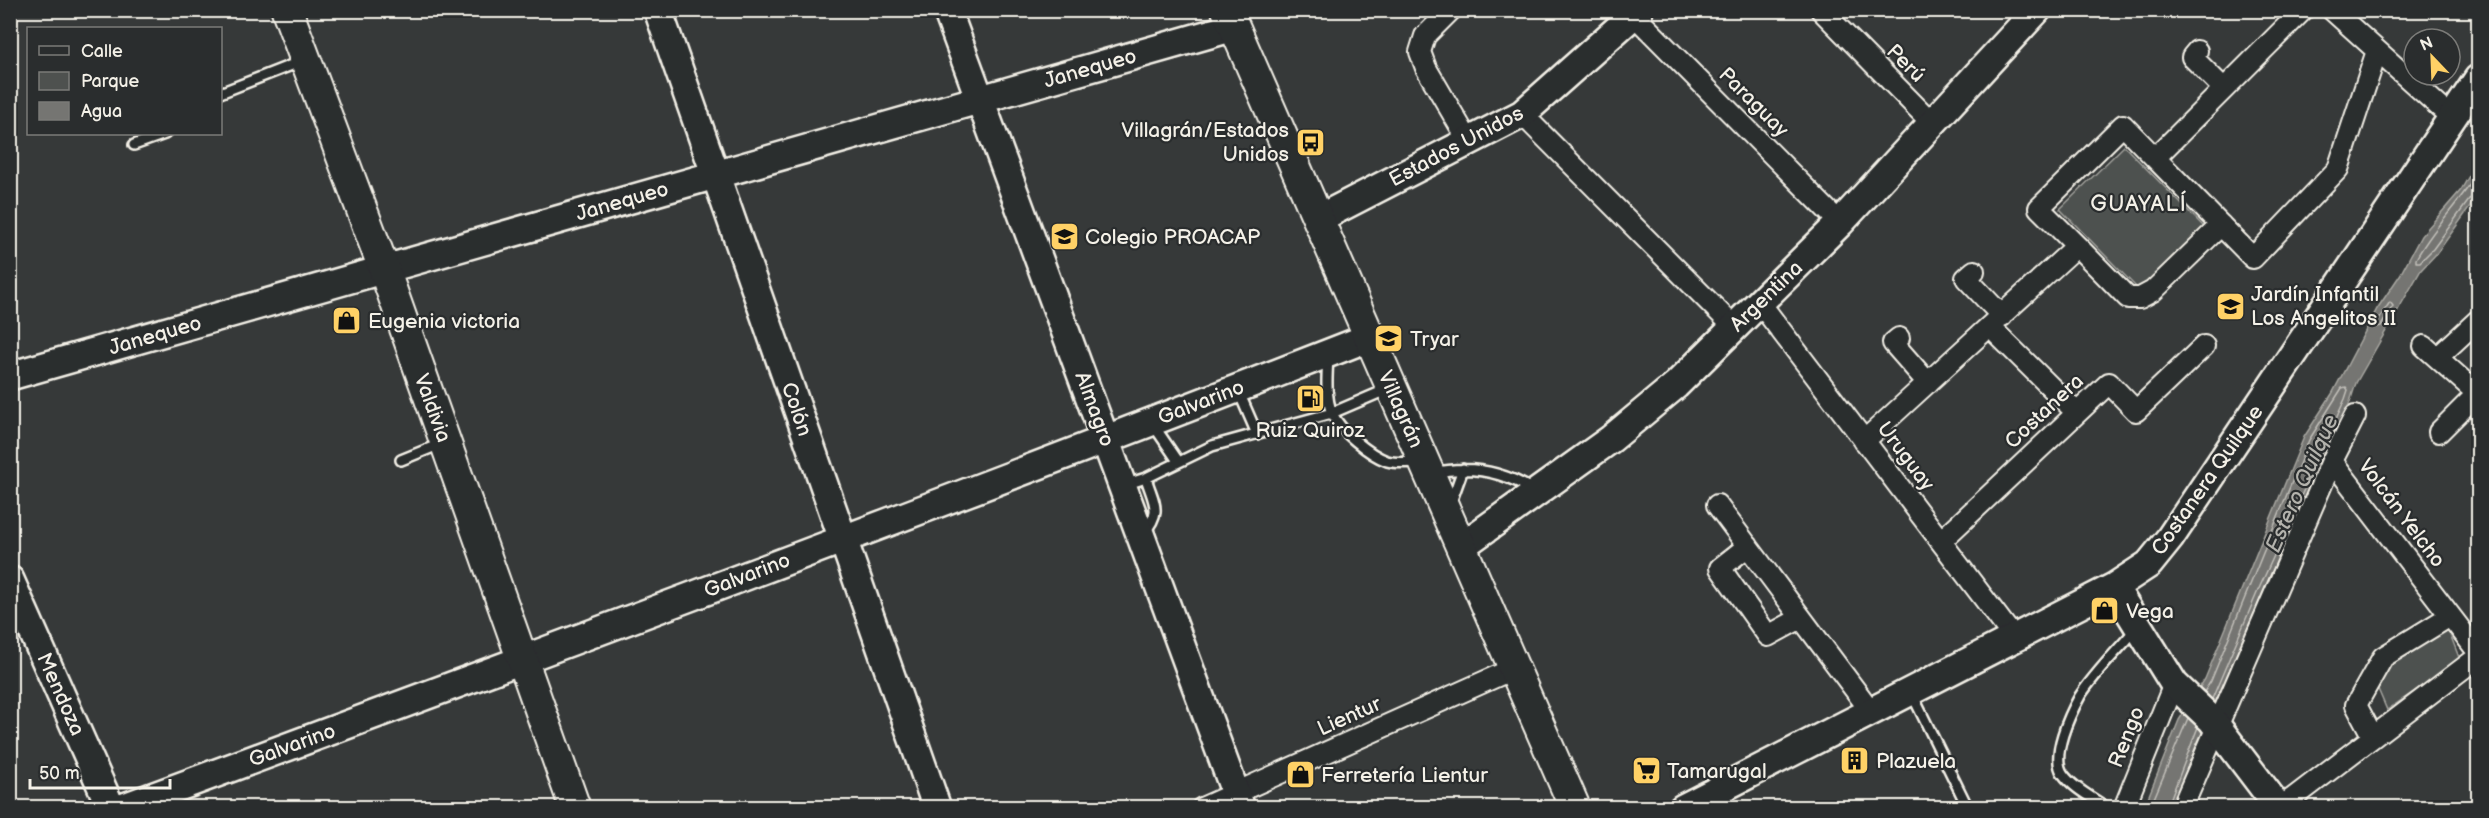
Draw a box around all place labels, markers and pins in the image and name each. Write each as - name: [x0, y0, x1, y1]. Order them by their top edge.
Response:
- place label: Villagrán/Estados Unidos: [1121, 118, 1289, 167]
- bus stop icon: Villagrán/Estados Unidos: [1294, 126, 1326, 158]
- school or university icon: Colegio PROACAP: [1048, 221, 1080, 253]
- place label: Colegio PROACAP: [1085, 225, 1260, 250]
- place label: Jardín Infantil Los Angelitos II: [2251, 282, 2396, 331]
- school or university icon: Jardín Infantil Los Angelitos II: [2214, 290, 2246, 322]
- shop icon: Eugenia victoria: [331, 305, 363, 337]
- place label: Eugenia victoria: [368, 309, 520, 334]
- school or university icon: Tryar: [1373, 323, 1405, 355]
- place label: Tryar: [1410, 327, 1459, 352]
- fuel station icon: Ruiz Quiroz: [1294, 383, 1326, 415]
- place label: Ruiz Quiroz: [1255, 418, 1366, 443]
- shop icon: Vega: [2089, 595, 2121, 627]
- place label: Vega: [2126, 599, 2174, 624]
- building icon: Plazuela: [1839, 745, 1871, 777]
- place label: Plazuela: [1876, 749, 1956, 774]
- supermarket icon: Tamarugal: [1630, 755, 1662, 787]
- shop icon: Ferretería Lientur: [1284, 759, 1316, 791]
- place label: Tamarugal: [1667, 759, 1767, 784]
- place label: Ferretería Lientur: [1321, 763, 1488, 788]

